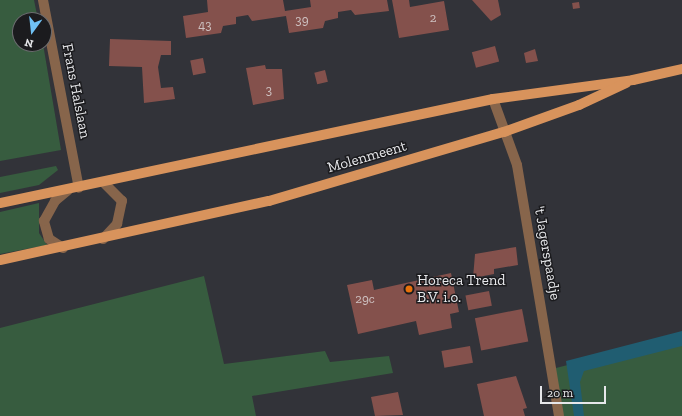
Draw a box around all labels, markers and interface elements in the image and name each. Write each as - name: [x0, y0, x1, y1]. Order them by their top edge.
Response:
- house number: 2: [430, 10, 436, 26]
- north arrow: [12, 12, 52, 52]
- house number: 39: [295, 12, 309, 28]
- house number: 43: [198, 17, 212, 33]
- text: N: [23, 36, 35, 50]
- street label: Frans Halslaan: [58, 42, 94, 140]
- house number: 3: [266, 82, 272, 98]
- street label: Molenmeent: [325, 137, 409, 177]
- street label: 't Jagerspaadje: [530, 204, 564, 302]
- place label: Horeca Trend B.V. i.o.: [417, 271, 506, 306]
- marker: Horeca Trend B.V. i.o.: [404, 284, 414, 294]
- house number: 29c: [355, 291, 375, 307]
- scale bar: [542, 378, 608, 404]
- text: 20 m: [547, 386, 573, 400]

